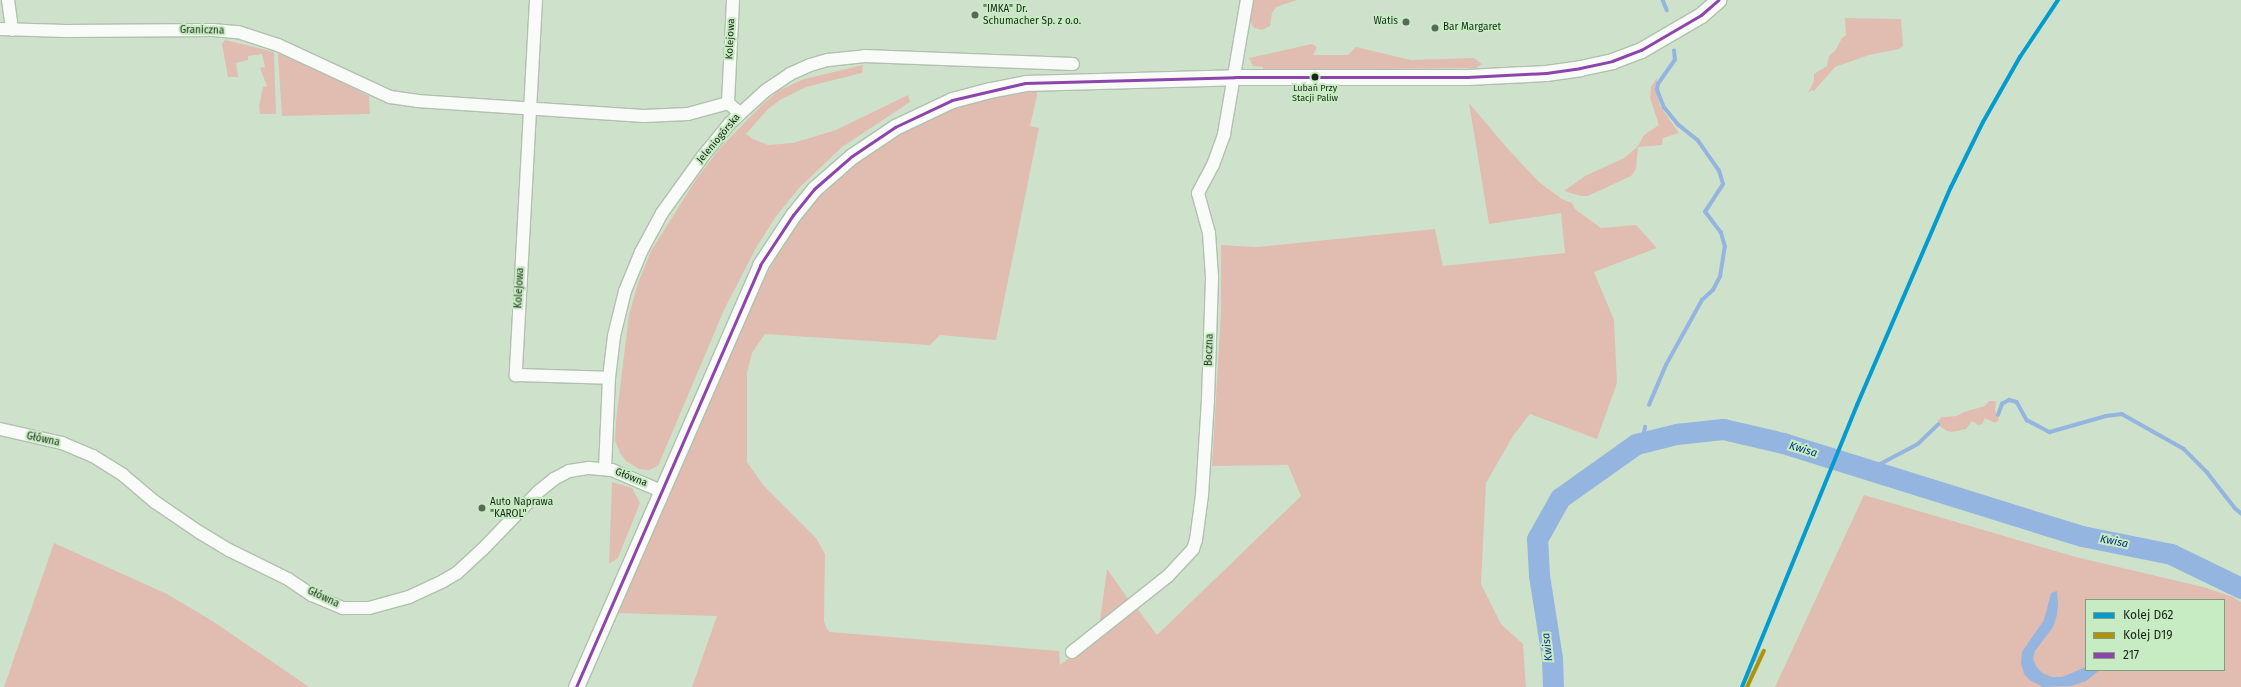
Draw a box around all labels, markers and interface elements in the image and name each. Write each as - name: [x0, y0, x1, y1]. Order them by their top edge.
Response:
- place label: "IMKA" Dr. Schumacher Sp. z o.o.: [983, 3, 1081, 26]
- marker: "IMKA" Dr. Schumacher Sp. z o.o.: [970, 10, 980, 20]
- place label: Watis: [1374, 16, 1398, 28]
- marker: Watis: [1401, 17, 1411, 27]
- street label: Kolejowa: [724, 18, 738, 60]
- place label: Bar Margaret: [1443, 22, 1501, 34]
- marker: Bar Margaret: [1430, 23, 1440, 33]
- street label: Graniczna: [180, 25, 224, 37]
- marker: Lubań Przy Stacji Paliw: [1310, 72, 1320, 82]
- place label: Lubań Przy Stacji Paliw: [1292, 83, 1338, 104]
- street label: Jeleniogórska: [695, 112, 743, 166]
- street label: Kolejowa: [513, 267, 527, 309]
- street label: Boczna: [1203, 334, 1217, 366]
- street label: Główna: [25, 431, 61, 449]
- water label: Kwisa: [1787, 440, 1819, 460]
- street label: Główna: [613, 466, 649, 490]
- place label: Auto Naprawa "KAROL": [490, 496, 553, 520]
- marker: Auto Naprawa "KAROL": [477, 503, 487, 513]
- water label: Kwisa: [2099, 533, 2129, 551]
- street label: Główna: [305, 585, 341, 611]
- legend: [2085, 599, 2225, 671]
- text: Kolej D62: [2123, 608, 2173, 622]
- text: Kolej D19: [2123, 628, 2173, 642]
- water label: Kwisa: [1540, 632, 1556, 662]
- text: 217: [2123, 648, 2139, 662]

